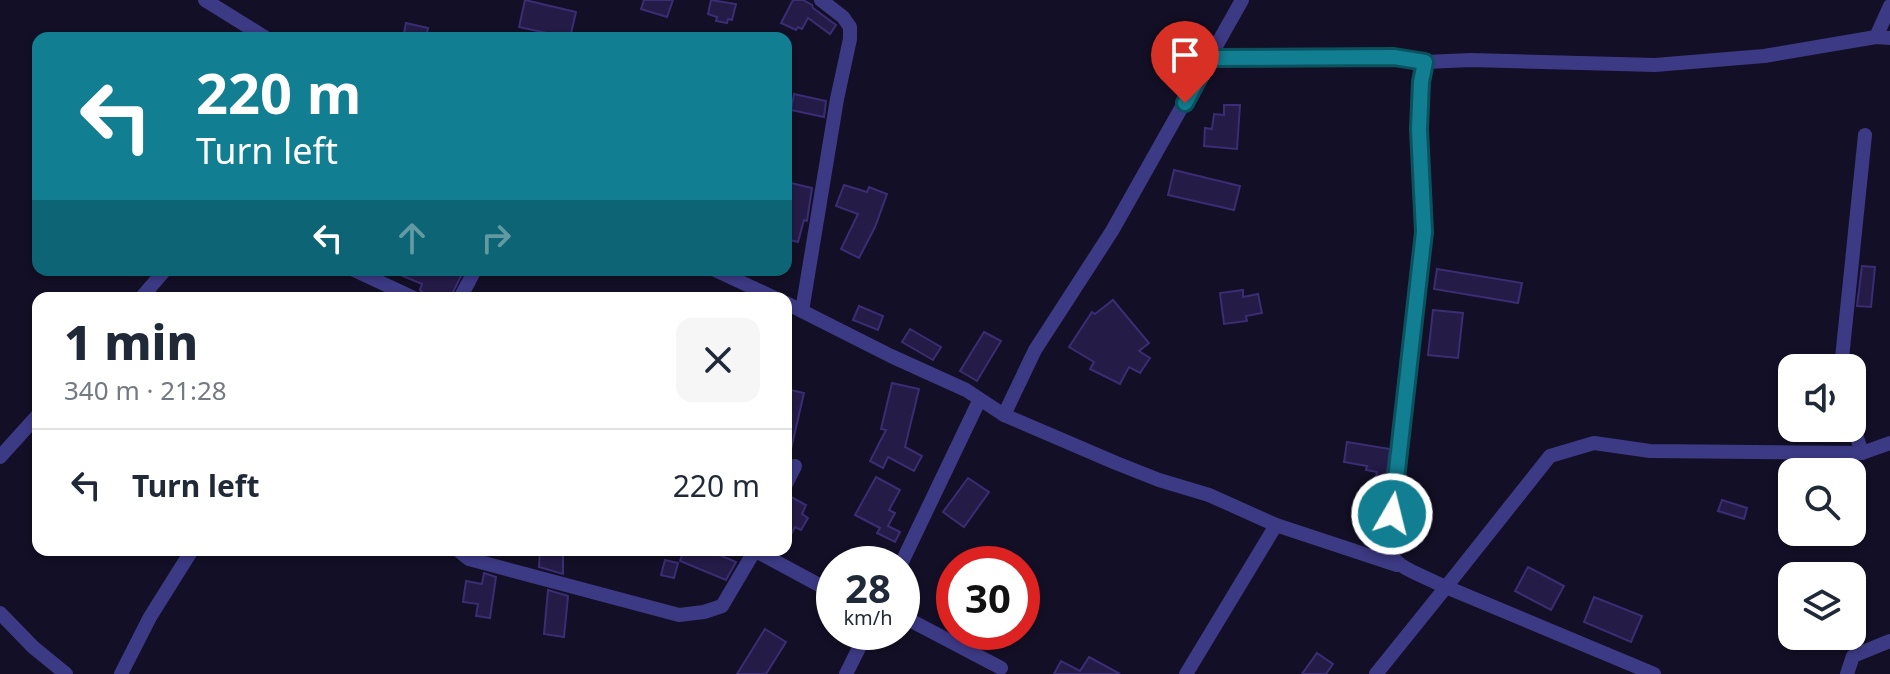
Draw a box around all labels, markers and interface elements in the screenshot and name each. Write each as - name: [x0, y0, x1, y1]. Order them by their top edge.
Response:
- pin: [1151, 21, 1219, 103]
- icon: arrive: [1163, 33, 1207, 77]
- text: 220 m: [196, 54, 361, 130]
- icon: left: [64, 64, 168, 168]
- text: Turn left: [196, 126, 338, 175]
- icon: left: [306, 216, 350, 260]
- icon: ahead: [390, 216, 434, 260]
- icon: right: [474, 216, 518, 260]
- text: 1 min: [64, 309, 198, 374]
- button: close: [676, 318, 760, 402]
- map controls: [1778, 354, 1866, 650]
- button: sound: [1778, 354, 1866, 442]
- text: 340 m · 21:28: [64, 372, 227, 408]
- button: search: [1778, 458, 1866, 546]
- icon: left: [64, 463, 108, 507]
- text: Turn left: [132, 465, 260, 506]
- text: 220 m: [673, 465, 760, 506]
- position arrow: [1350, 472, 1434, 556]
- speed limit sign: 30: [936, 546, 1040, 650]
- text: 28: [845, 560, 891, 615]
- button: layers: [1778, 562, 1866, 650]
- text: km/h: [843, 604, 893, 631]

